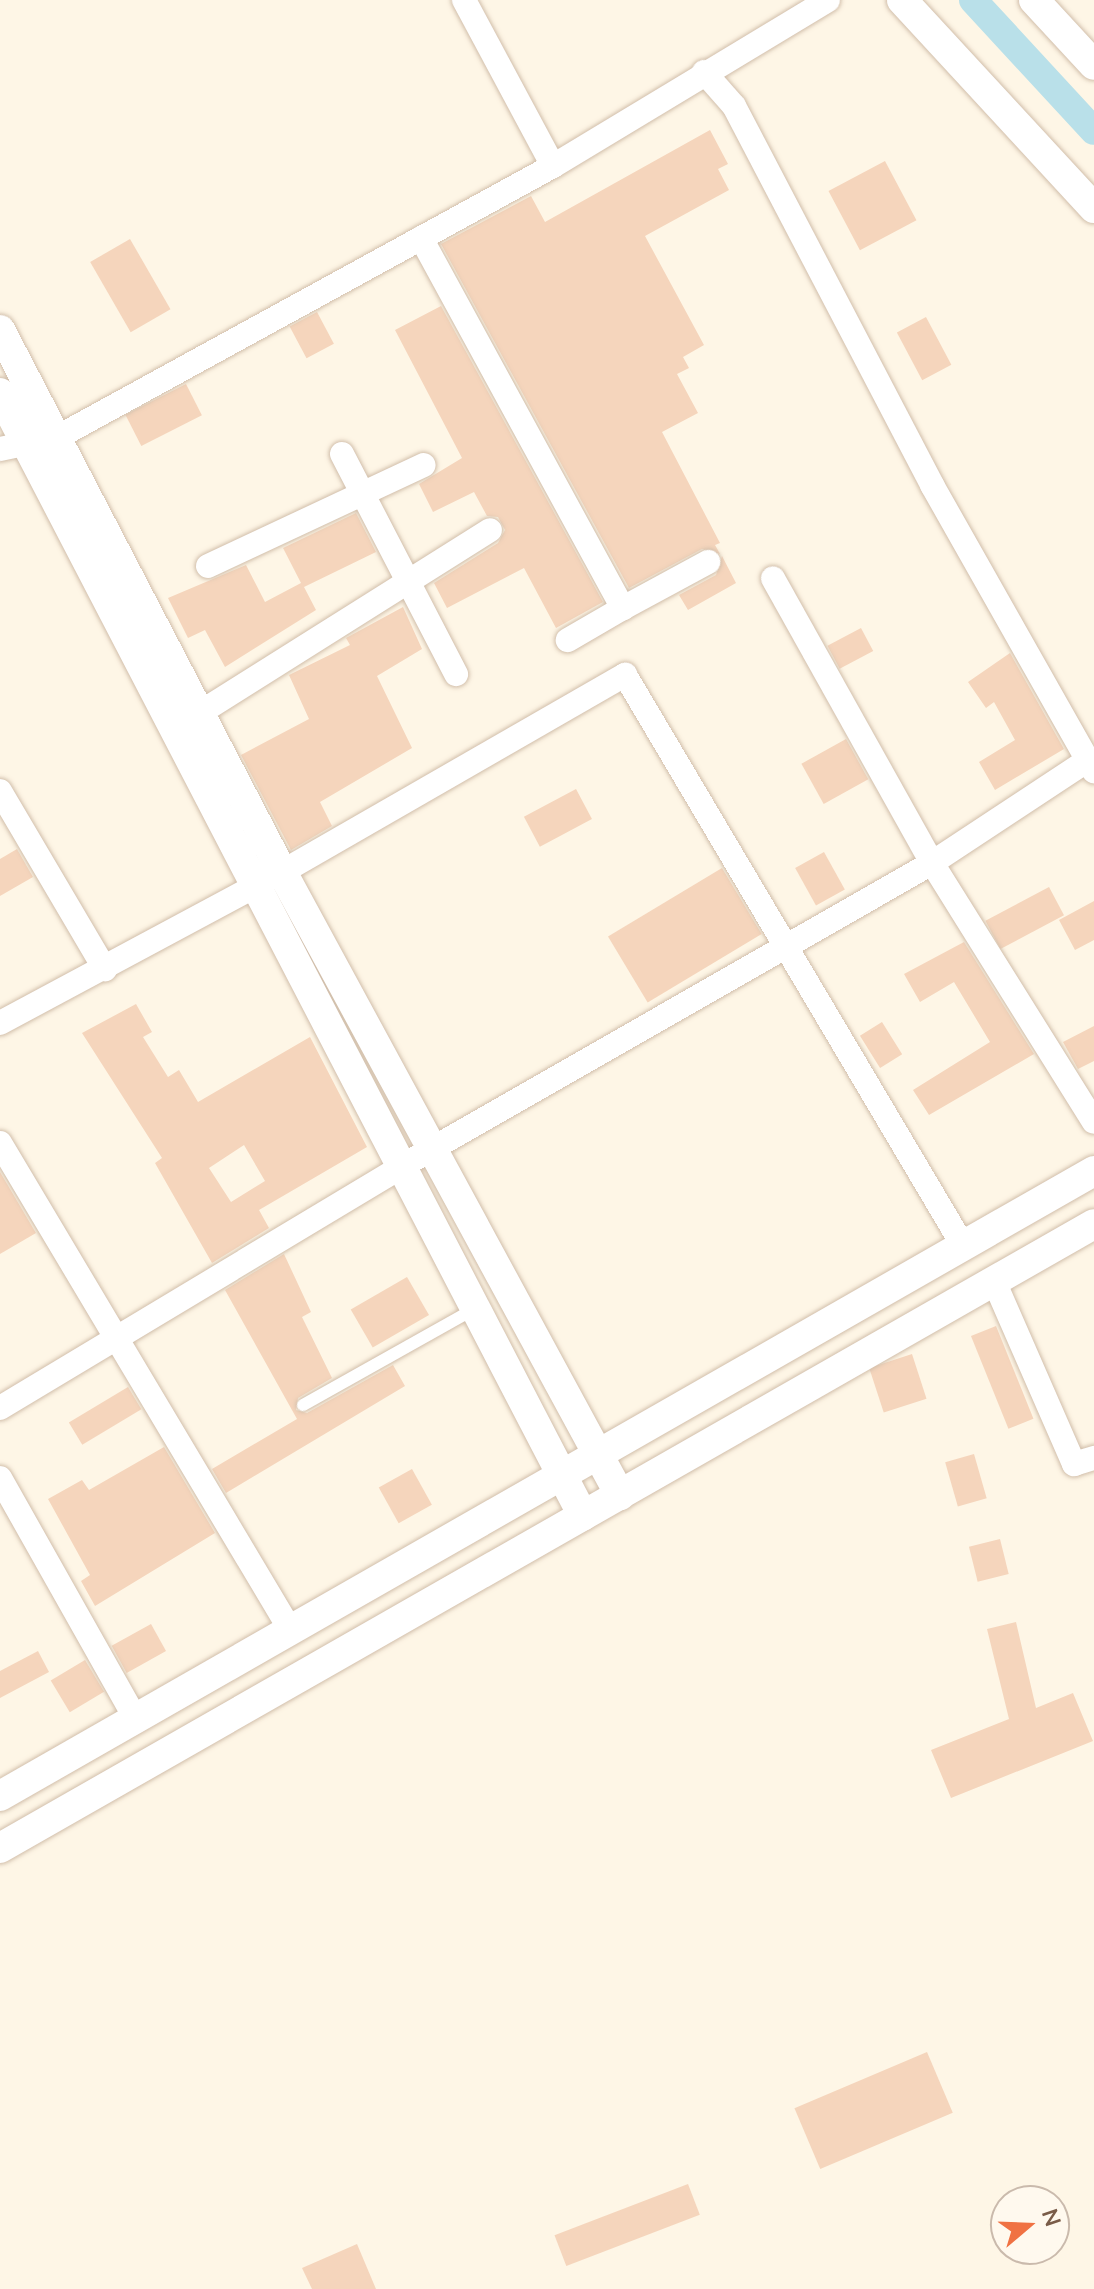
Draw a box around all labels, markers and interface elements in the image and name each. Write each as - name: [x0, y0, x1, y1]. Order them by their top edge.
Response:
- north arrow: [990, 2185, 1070, 2265]
- text: N: [1034, 2205, 1068, 2231]

